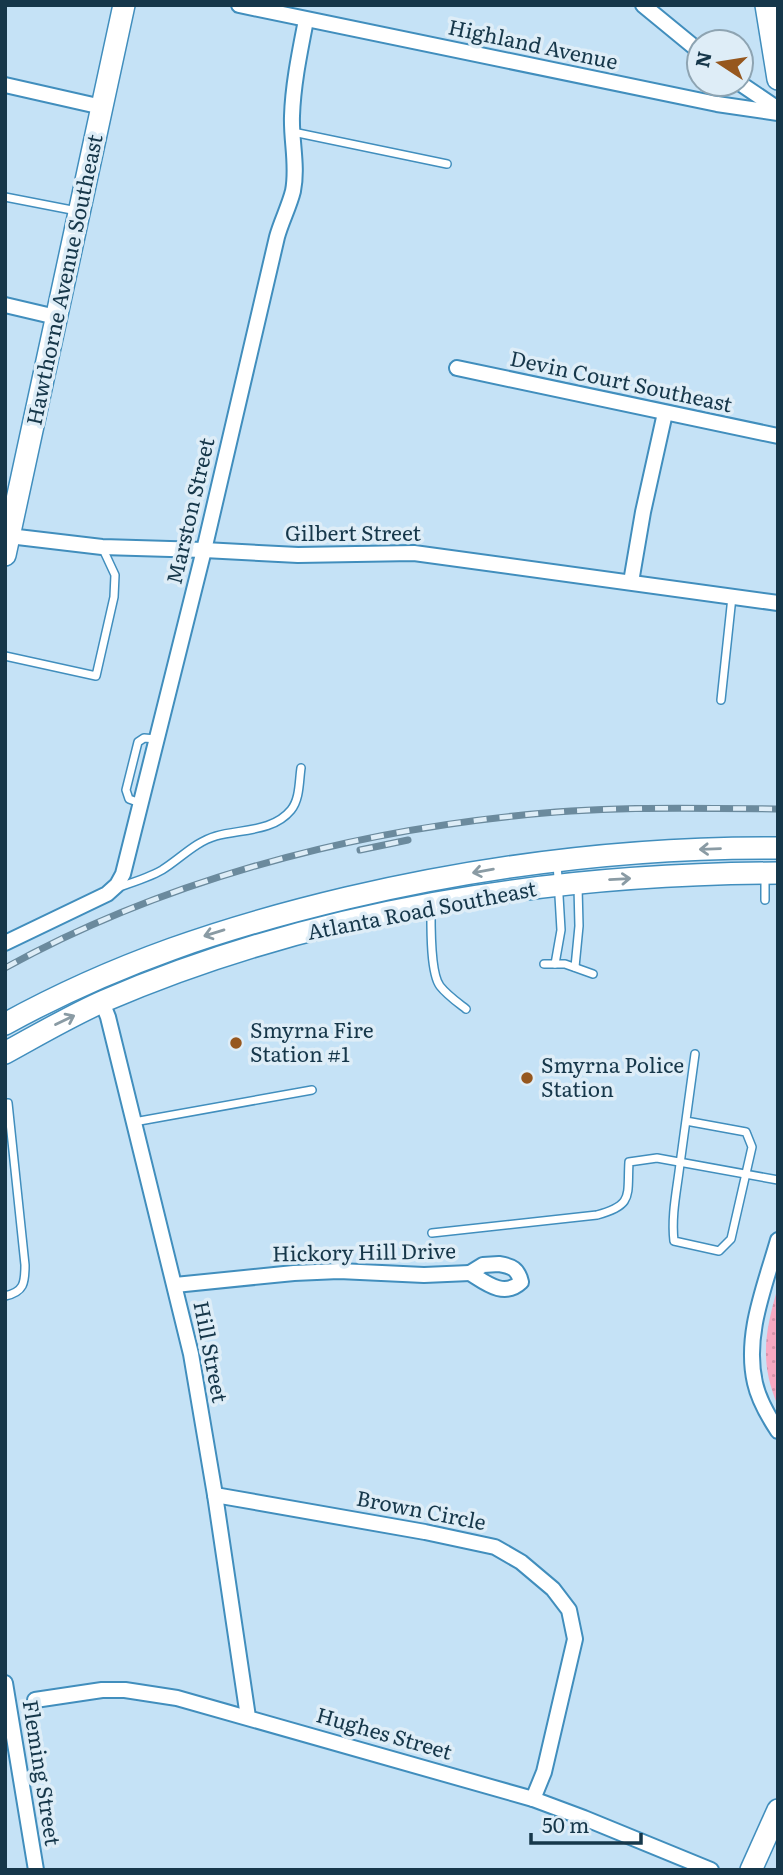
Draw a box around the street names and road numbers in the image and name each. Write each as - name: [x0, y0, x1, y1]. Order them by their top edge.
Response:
- street label: Highland Avenue: [446, 9, 621, 76]
- street label: Hawthorne Avenue Southeast: [17, 131, 109, 428]
- street label: Devin Court Southeast: [508, 341, 736, 418]
- street label: Marston Street: [157, 434, 221, 587]
- street label: Gilbert Street: [285, 516, 421, 547]
- street label: Atlanta Road Southeast: [304, 871, 539, 946]
- street label: Hickory Hill Drive: [272, 1233, 456, 1268]
- street label: Hill Street: [187, 1298, 238, 1406]
- street label: Brown Circle: [354, 1481, 489, 1536]
- street label: Fleming Street: [17, 1697, 70, 1848]
- street label: Hughes Street: [313, 1697, 457, 1766]

